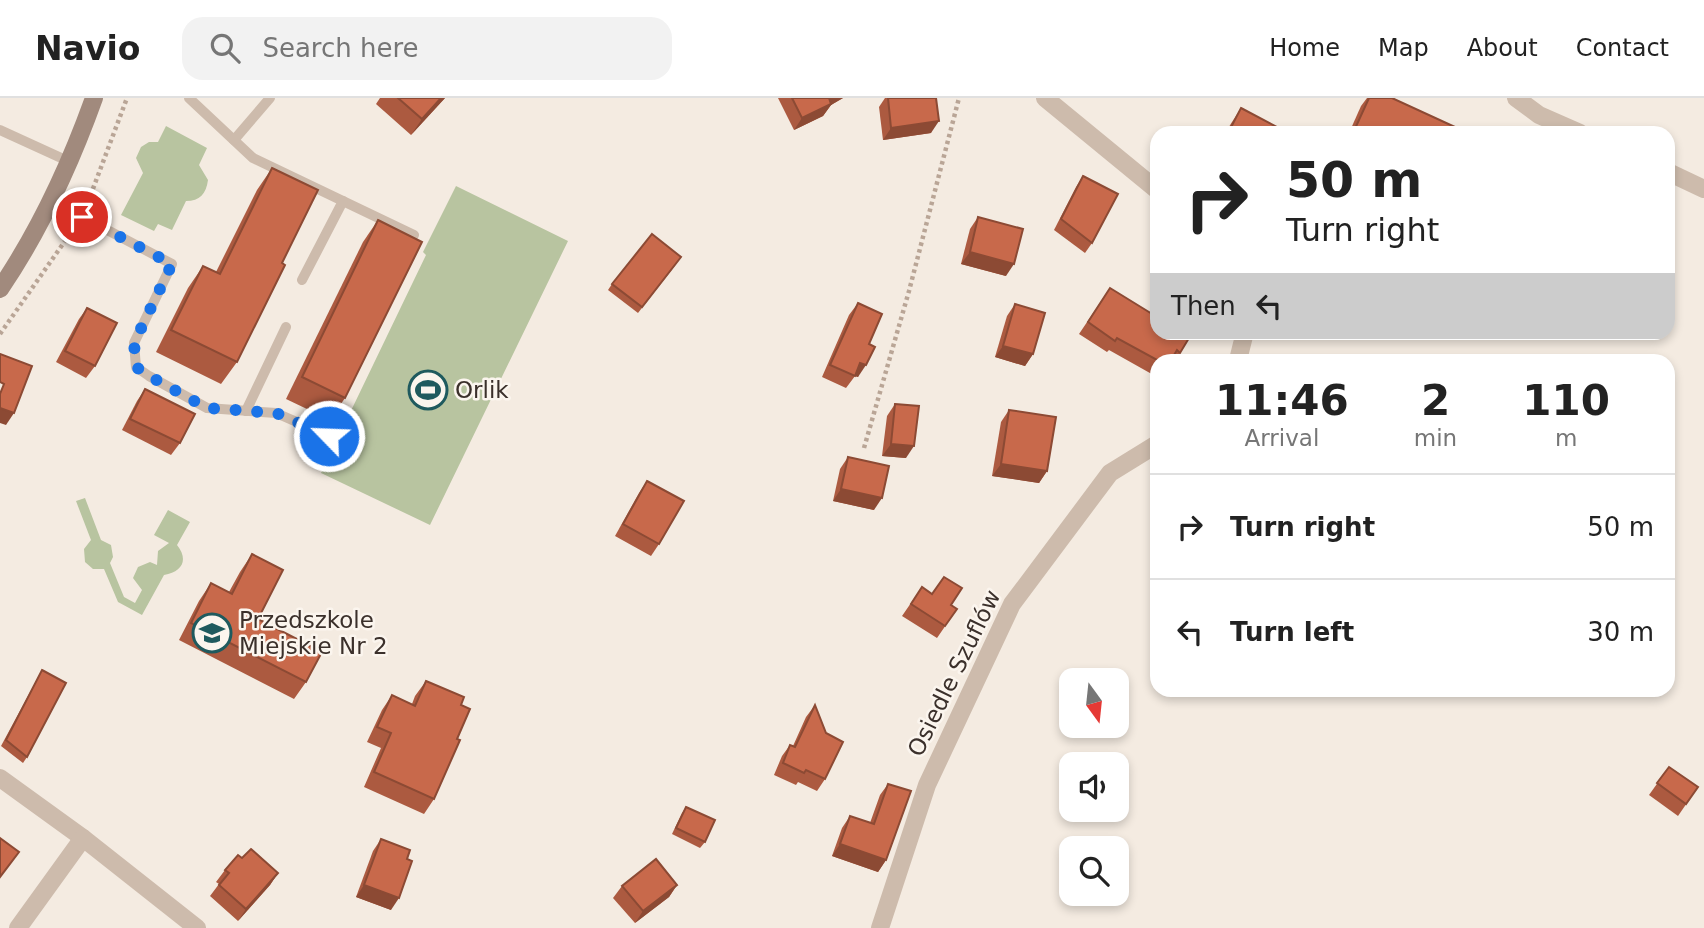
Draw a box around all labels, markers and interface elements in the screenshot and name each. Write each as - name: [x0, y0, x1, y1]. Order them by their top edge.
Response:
- search box: [182, 17, 672, 80]
- text: Navio: [35, 29, 140, 68]
- icon: search: [206, 29, 244, 67]
- text: Search here: [262, 33, 419, 63]
- text: Home: [1269, 34, 1340, 62]
- text: Map: [1378, 34, 1429, 62]
- text: About: [1467, 34, 1538, 62]
- text: Contact: [1576, 34, 1669, 62]
- text: 50 m: [1286, 152, 1422, 209]
- icon: right: [1171, 154, 1262, 245]
- pin: [52, 187, 112, 247]
- icon: arrive: [63, 198, 101, 236]
- text: Turn right: [1286, 211, 1439, 249]
- icon: left: [1250, 287, 1288, 325]
- text: Then: [1171, 291, 1236, 321]
- sports icon: Orlik: [407, 369, 449, 411]
- text: 11:46: [1215, 376, 1349, 425]
- text: 2: [1421, 376, 1450, 425]
- text: 110: [1522, 376, 1610, 425]
- place label: Orlik: [455, 377, 509, 403]
- position arrow: [292, 399, 366, 473]
- text: Arrival: [1245, 425, 1319, 451]
- text: min: [1414, 425, 1457, 451]
- text: m: [1555, 425, 1577, 451]
- icon: right: [1171, 508, 1209, 546]
- text: Turn right: [1230, 512, 1375, 542]
- text: 50 m: [1587, 512, 1654, 542]
- street label: Osiedle Szuflów: [902, 586, 1006, 760]
- place label: Przedszkole Miejskie Nr 2: [239, 607, 388, 659]
- school or university icon: Przedszkole Miejskie Nr 2: [191, 612, 233, 654]
- icon: left: [1171, 613, 1209, 651]
- text: Turn left: [1230, 617, 1354, 647]
- text: 30 m: [1587, 617, 1654, 647]
- north arrow: [1059, 668, 1129, 738]
- map controls: [1059, 668, 1129, 906]
- button: sound: [1059, 752, 1129, 822]
- button: search: [1059, 836, 1129, 906]

